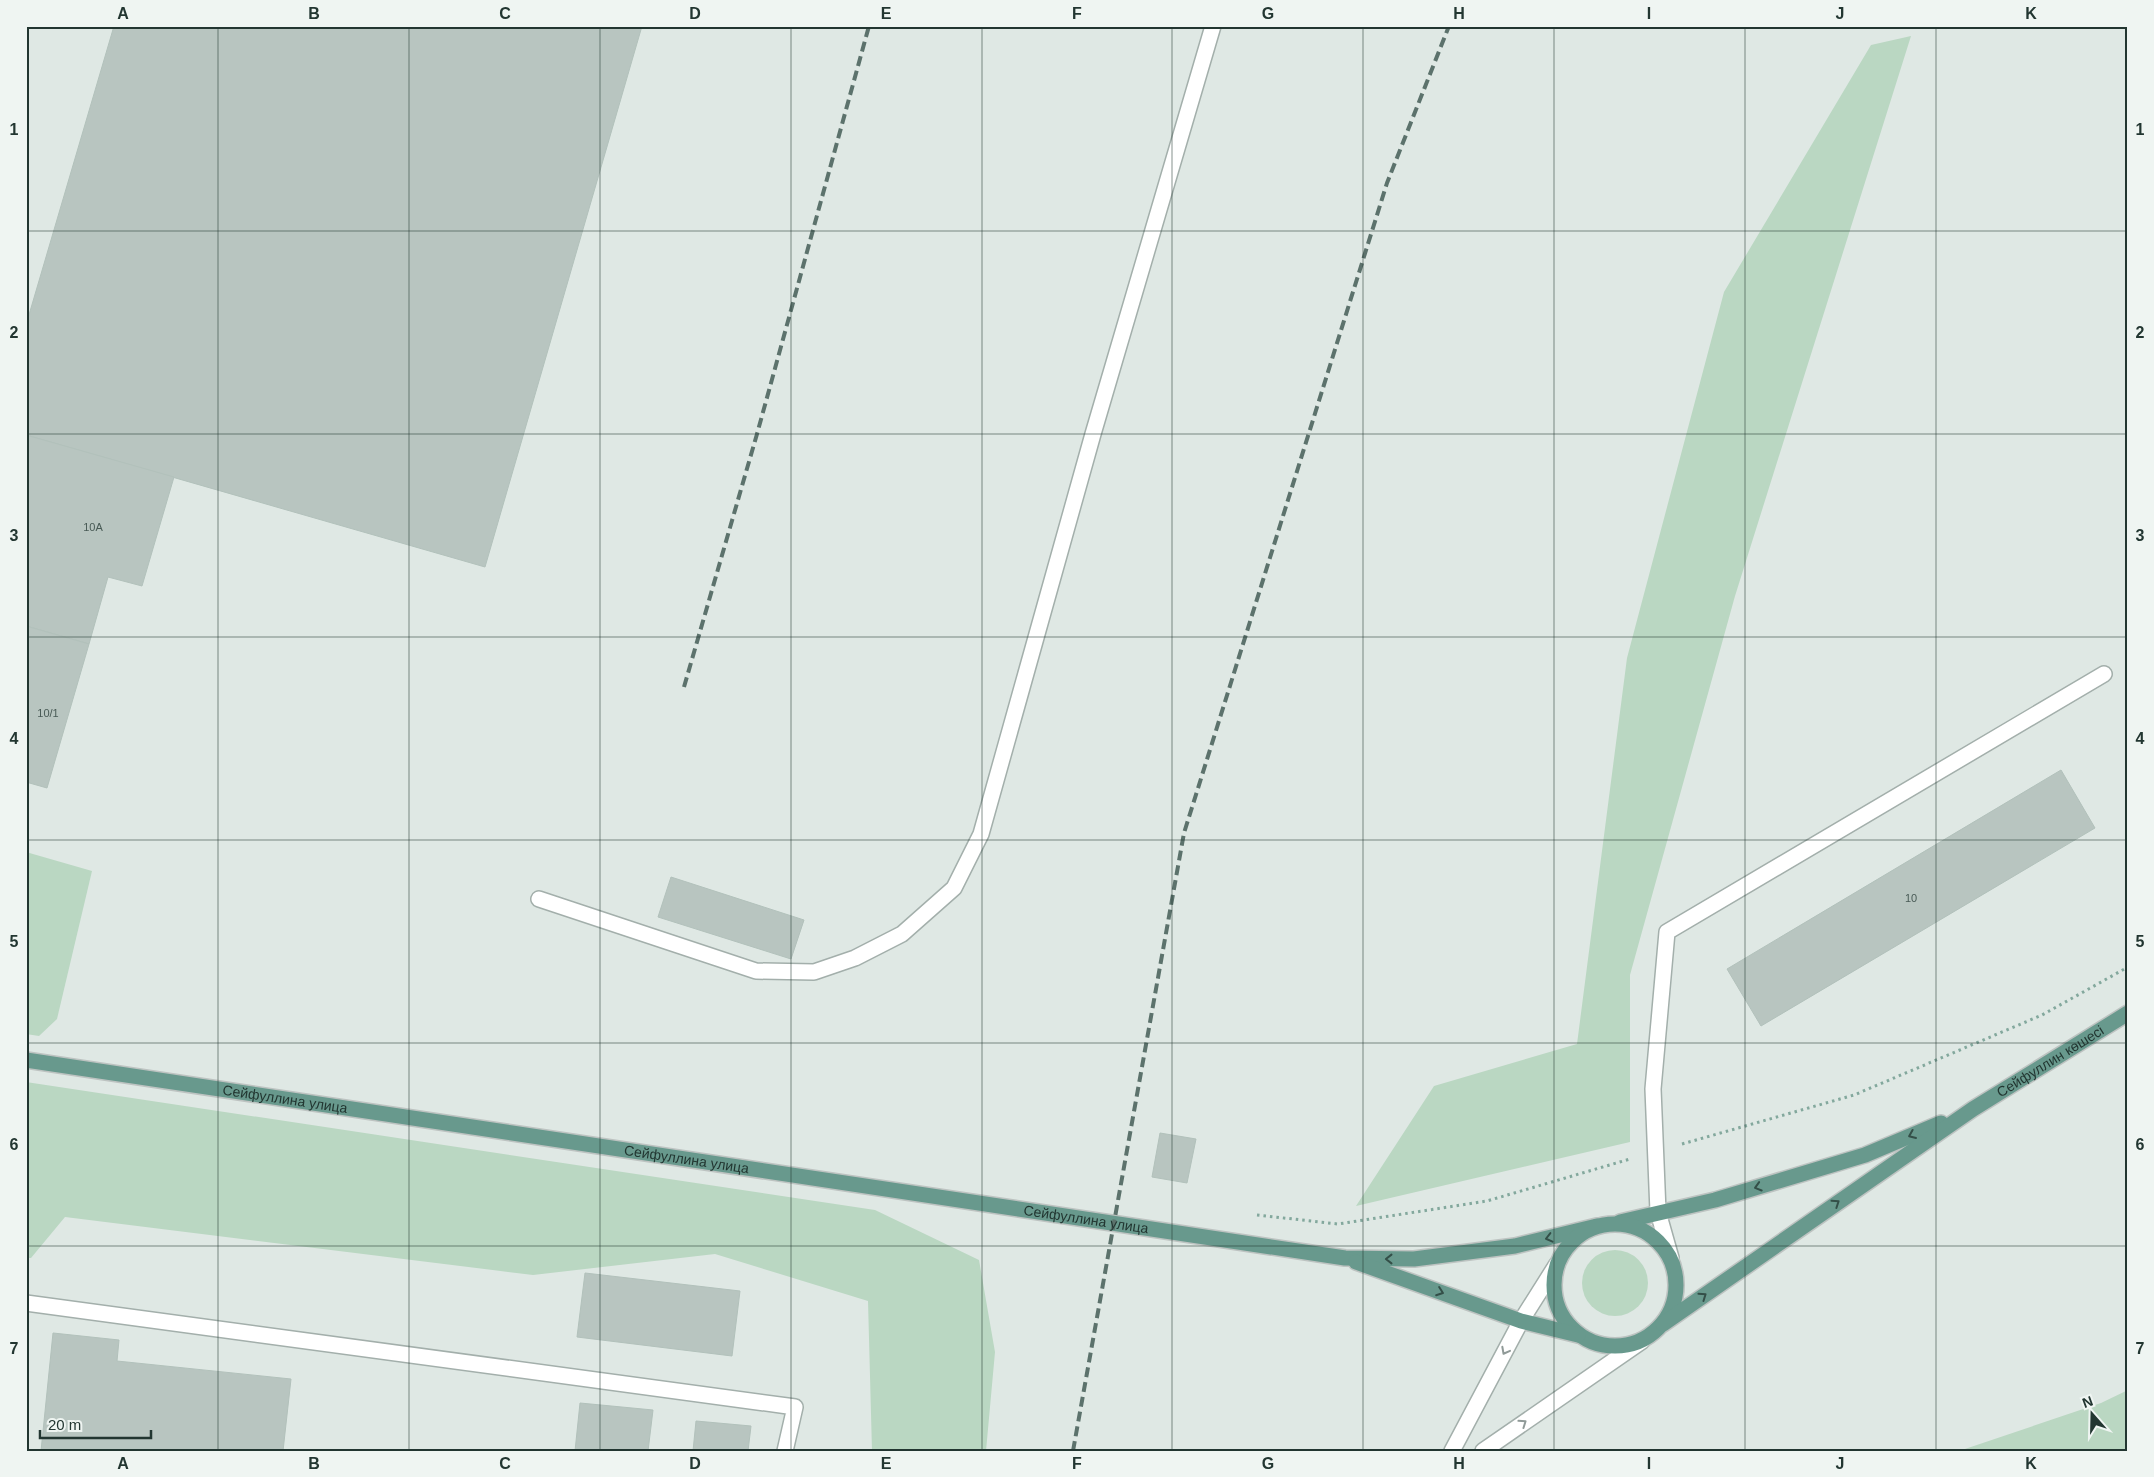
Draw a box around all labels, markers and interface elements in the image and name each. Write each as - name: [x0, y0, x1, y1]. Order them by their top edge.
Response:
- text: A: [117, 5, 129, 22]
- text: B: [308, 5, 320, 22]
- text: C: [499, 5, 511, 22]
- text: D: [689, 5, 701, 22]
- text: E: [881, 5, 892, 22]
- text: F: [1072, 5, 1082, 22]
- text: G: [1262, 5, 1274, 22]
- text: H: [1453, 5, 1465, 22]
- text: I: [1647, 5, 1651, 22]
- text: J: [1836, 5, 1844, 22]
- text: K: [2025, 5, 2037, 22]
- text: 1: [10, 121, 19, 138]
- text: 1: [2136, 121, 2145, 138]
- text: 2: [10, 324, 19, 341]
- text: 2: [2136, 324, 2145, 341]
- house number: 10А: [83, 521, 103, 533]
- text: 3: [10, 527, 19, 544]
- text: 3: [2136, 527, 2145, 544]
- house number: 10/1: [37, 707, 59, 719]
- text: 4: [10, 730, 19, 747]
- text: 4: [2136, 730, 2145, 747]
- house number: 10: [1905, 892, 1917, 904]
- text: 5: [10, 933, 19, 950]
- text: 5: [2136, 933, 2145, 950]
- street label: Сейфуллин көшесі: [1994, 1022, 2107, 1100]
- street label: Сейфуллина улица: [222, 1082, 349, 1116]
- one-way arrow: [1908, 1129, 1917, 1140]
- text: 6: [10, 1136, 19, 1153]
- text: 6: [2136, 1136, 2145, 1153]
- street label: Сейфуллина улица: [623, 1142, 750, 1176]
- one-way arrow: [1754, 1181, 1763, 1191]
- one-way arrow: [1830, 1200, 1840, 1209]
- street label: Сейфуллина улица: [1023, 1202, 1150, 1236]
- one-way arrow: [1545, 1232, 1554, 1243]
- one-way arrow: [1384, 1254, 1392, 1264]
- one-way arrow: [1435, 1286, 1444, 1296]
- one-way arrow: [1697, 1293, 1707, 1302]
- text: 7: [10, 1340, 19, 1357]
- text: 7: [2136, 1340, 2145, 1357]
- one-way arrow: [1501, 1346, 1511, 1355]
- north arrow: [2066, 1390, 2116, 1440]
- text: N: [2080, 1393, 2095, 1411]
- scale bar: [40, 1407, 151, 1439]
- text: 20 m: [48, 1416, 81, 1433]
- one-way arrow: [1517, 1420, 1527, 1429]
- text: A: [117, 1455, 129, 1472]
- text: B: [308, 1455, 320, 1472]
- text: C: [499, 1455, 511, 1472]
- text: D: [689, 1455, 701, 1472]
- text: E: [881, 1455, 892, 1472]
- text: F: [1072, 1455, 1082, 1472]
- text: G: [1262, 1455, 1274, 1472]
- text: H: [1453, 1455, 1465, 1472]
- text: I: [1647, 1455, 1651, 1472]
- text: J: [1836, 1455, 1844, 1472]
- text: K: [2025, 1455, 2037, 1472]

